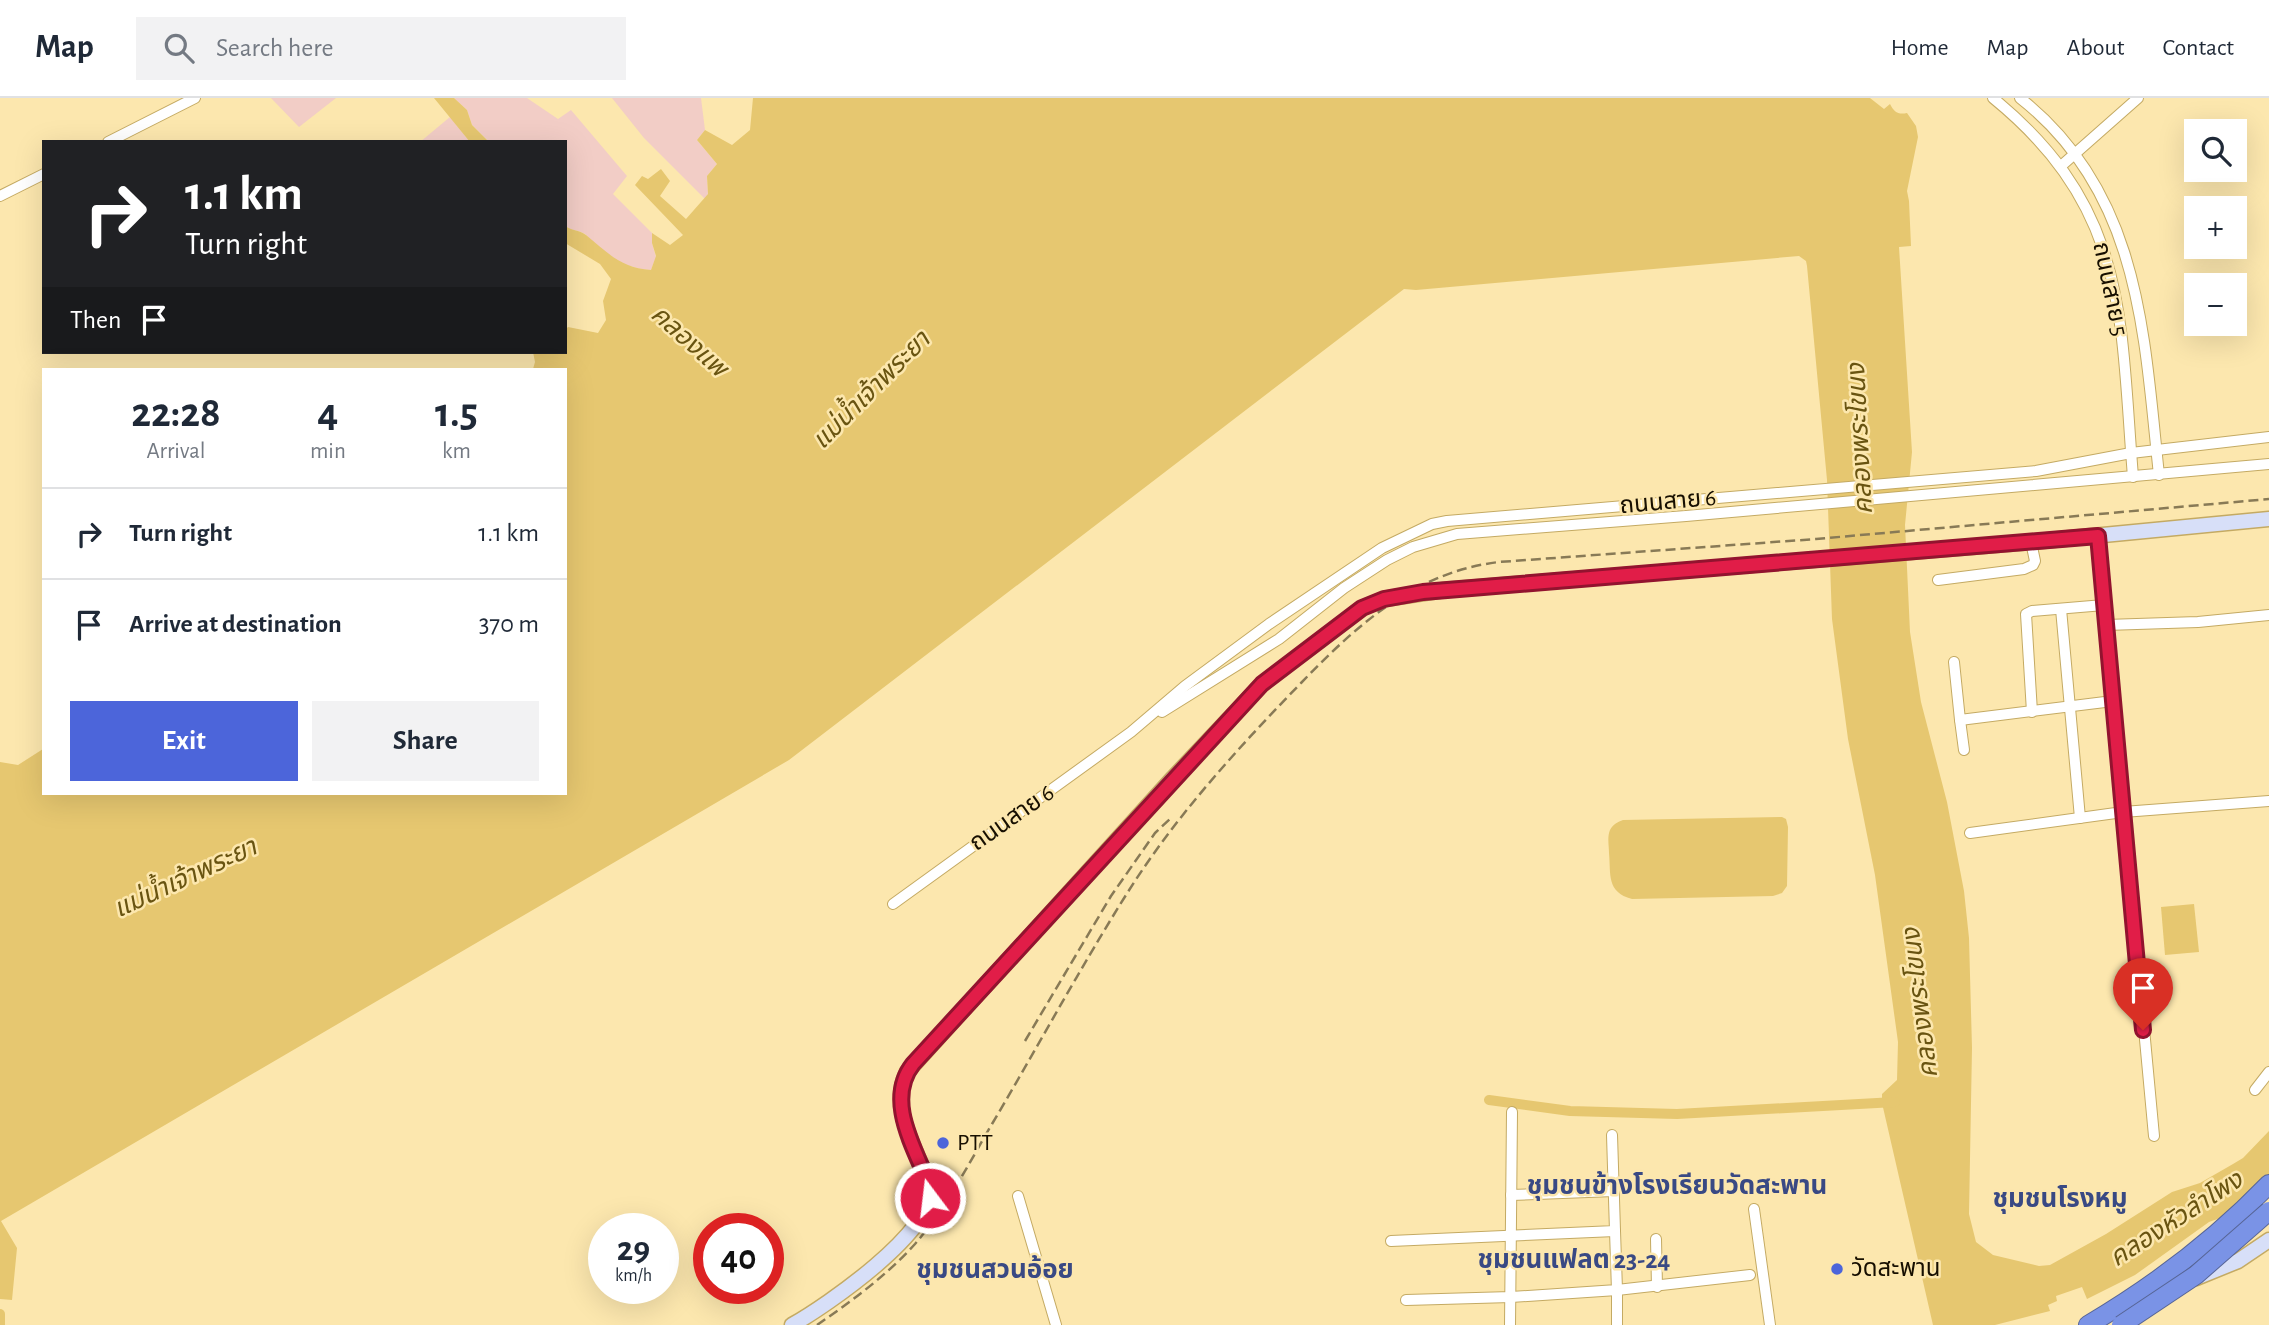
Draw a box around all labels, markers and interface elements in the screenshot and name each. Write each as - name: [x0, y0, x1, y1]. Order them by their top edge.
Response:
- search box: [136, 17, 626, 80]
- icon: search: [160, 29, 198, 67]
- text: Map: [35, 31, 94, 64]
- text: Search here: [216, 35, 334, 61]
- text: Home: [1891, 36, 1949, 60]
- text: Map: [1987, 36, 2029, 60]
- text: About: [2067, 36, 2124, 60]
- text: Contact: [2162, 36, 2234, 60]
- map controls: [2184, 119, 2247, 336]
- button: search: [2184, 119, 2247, 182]
- icon: right: [70, 168, 161, 259]
- text: 1.1 km: [185, 170, 303, 219]
- button: +: [2184, 196, 2247, 259]
- text: Turn right: [185, 228, 307, 260]
- street label: ถนนสาย 5: [2088, 240, 2132, 338]
- button: −: [2184, 273, 2247, 336]
- icon: arrive: [135, 301, 173, 339]
- water label: คลองแพ: [646, 301, 734, 383]
- text: Then: [70, 307, 121, 333]
- water label: แม่น้ำเจ้าพระยา: [803, 321, 936, 454]
- water label: คลองพระโขนง: [1842, 362, 1877, 515]
- text: 22:28: [131, 392, 221, 434]
- text: 4: [317, 392, 338, 434]
- text: 1.5: [435, 392, 478, 434]
- text: Arrival: [146, 440, 206, 463]
- text: min: [310, 440, 346, 463]
- text: km: [442, 440, 471, 463]
- street label: ถนนสาย 6: [1619, 486, 1717, 518]
- icon: right: [70, 515, 108, 553]
- text: Turn right: [129, 520, 232, 546]
- text: 1.1 km: [478, 520, 539, 546]
- icon: arrive: [70, 606, 108, 644]
- text: Arrive at destination: [129, 611, 342, 637]
- text: 370 m: [479, 611, 539, 637]
- button: Exit: [70, 701, 298, 781]
- button: Share: [312, 701, 539, 781]
- street label: ถนนสาย 6: [965, 780, 1059, 856]
- water label: แม่น้ำเจ้าพระยา: [107, 828, 262, 922]
- water label: คลองพระโขนง: [1897, 925, 1942, 1080]
- pin: [2113, 958, 2173, 1030]
- icon: arrive: [2124, 969, 2162, 1007]
- place label: PTT: [957, 1131, 993, 1155]
- marker: PTT: [935, 1135, 951, 1151]
- position arrow: [893, 1161, 967, 1235]
- water label: คลองหัวลำโพง: [2104, 1165, 2248, 1271]
- district label: ชุมชนข้างโรงเรียนวัดสะพาน: [1527, 1171, 1827, 1201]
- district label: ชุมชนโรงหมู: [1993, 1185, 2128, 1214]
- speed limit sign: 40: [693, 1213, 784, 1304]
- text: 29: [617, 1232, 650, 1267]
- district label: ชุมชนแฟลต 23-24: [1478, 1247, 1670, 1275]
- district label: ชุมชนสวนอ้อย: [916, 1255, 1074, 1285]
- place label: วัดสะพาน: [1851, 1256, 1941, 1281]
- marker: วัดสะพาน: [1829, 1261, 1845, 1277]
- text: km/h: [615, 1267, 652, 1285]

